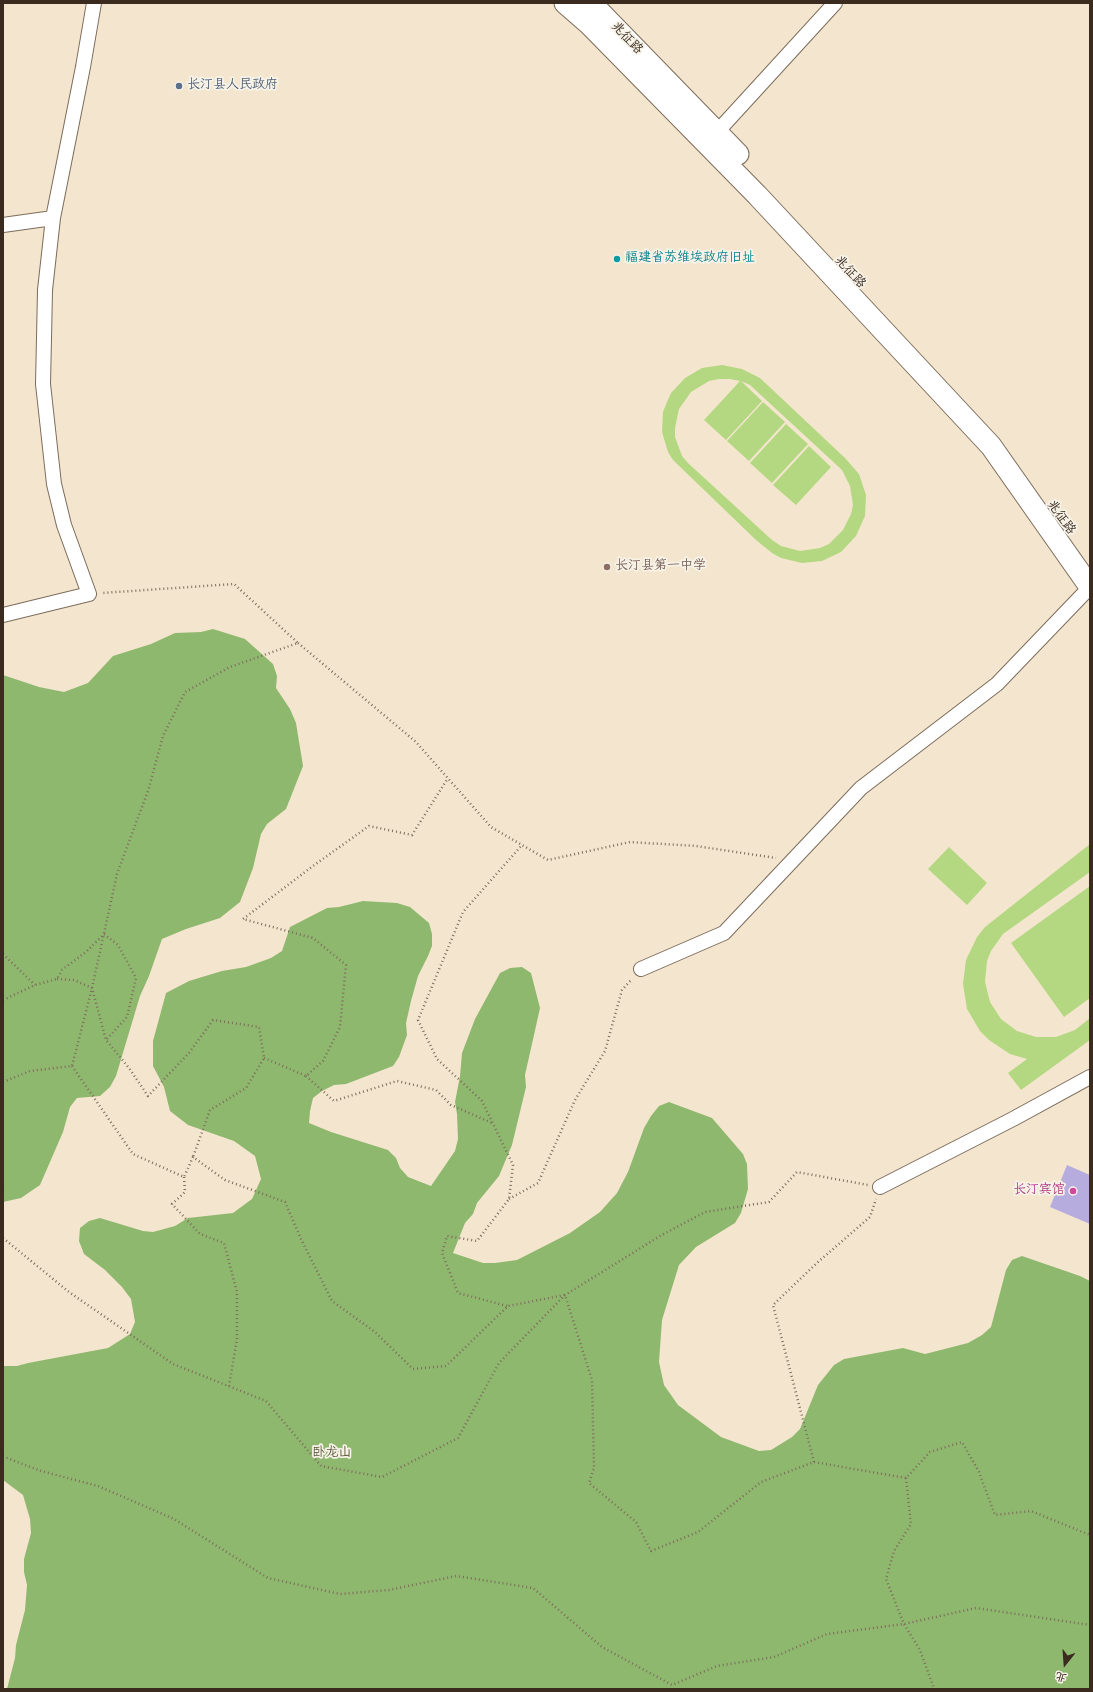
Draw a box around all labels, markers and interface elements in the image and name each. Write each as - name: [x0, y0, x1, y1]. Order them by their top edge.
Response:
- street label: 兆征路: [607, 20, 645, 58]
- place label: 长汀县人民政府: [187, 78, 278, 94]
- marker: 长汀县人民政府: [174, 81, 184, 91]
- place label: 福建省苏维埃政府旧址: [625, 251, 755, 267]
- street label: 兆征路: [830, 253, 868, 293]
- marker: 福建省苏维埃政府旧址: [612, 254, 622, 264]
- street label: 兆征路: [1042, 498, 1078, 538]
- place label: 长汀县第一中学: [615, 559, 706, 575]
- marker: 长汀县第一中学: [602, 562, 612, 572]
- place label: 长汀宾馆: [1013, 1183, 1065, 1199]
- marker: 长汀宾馆: [1068, 1186, 1078, 1196]
- park label: 卧龙山: [313, 1446, 351, 1462]
- north arrow: [1045, 1644, 1085, 1684]
- text: 北: [1054, 1668, 1069, 1683]

